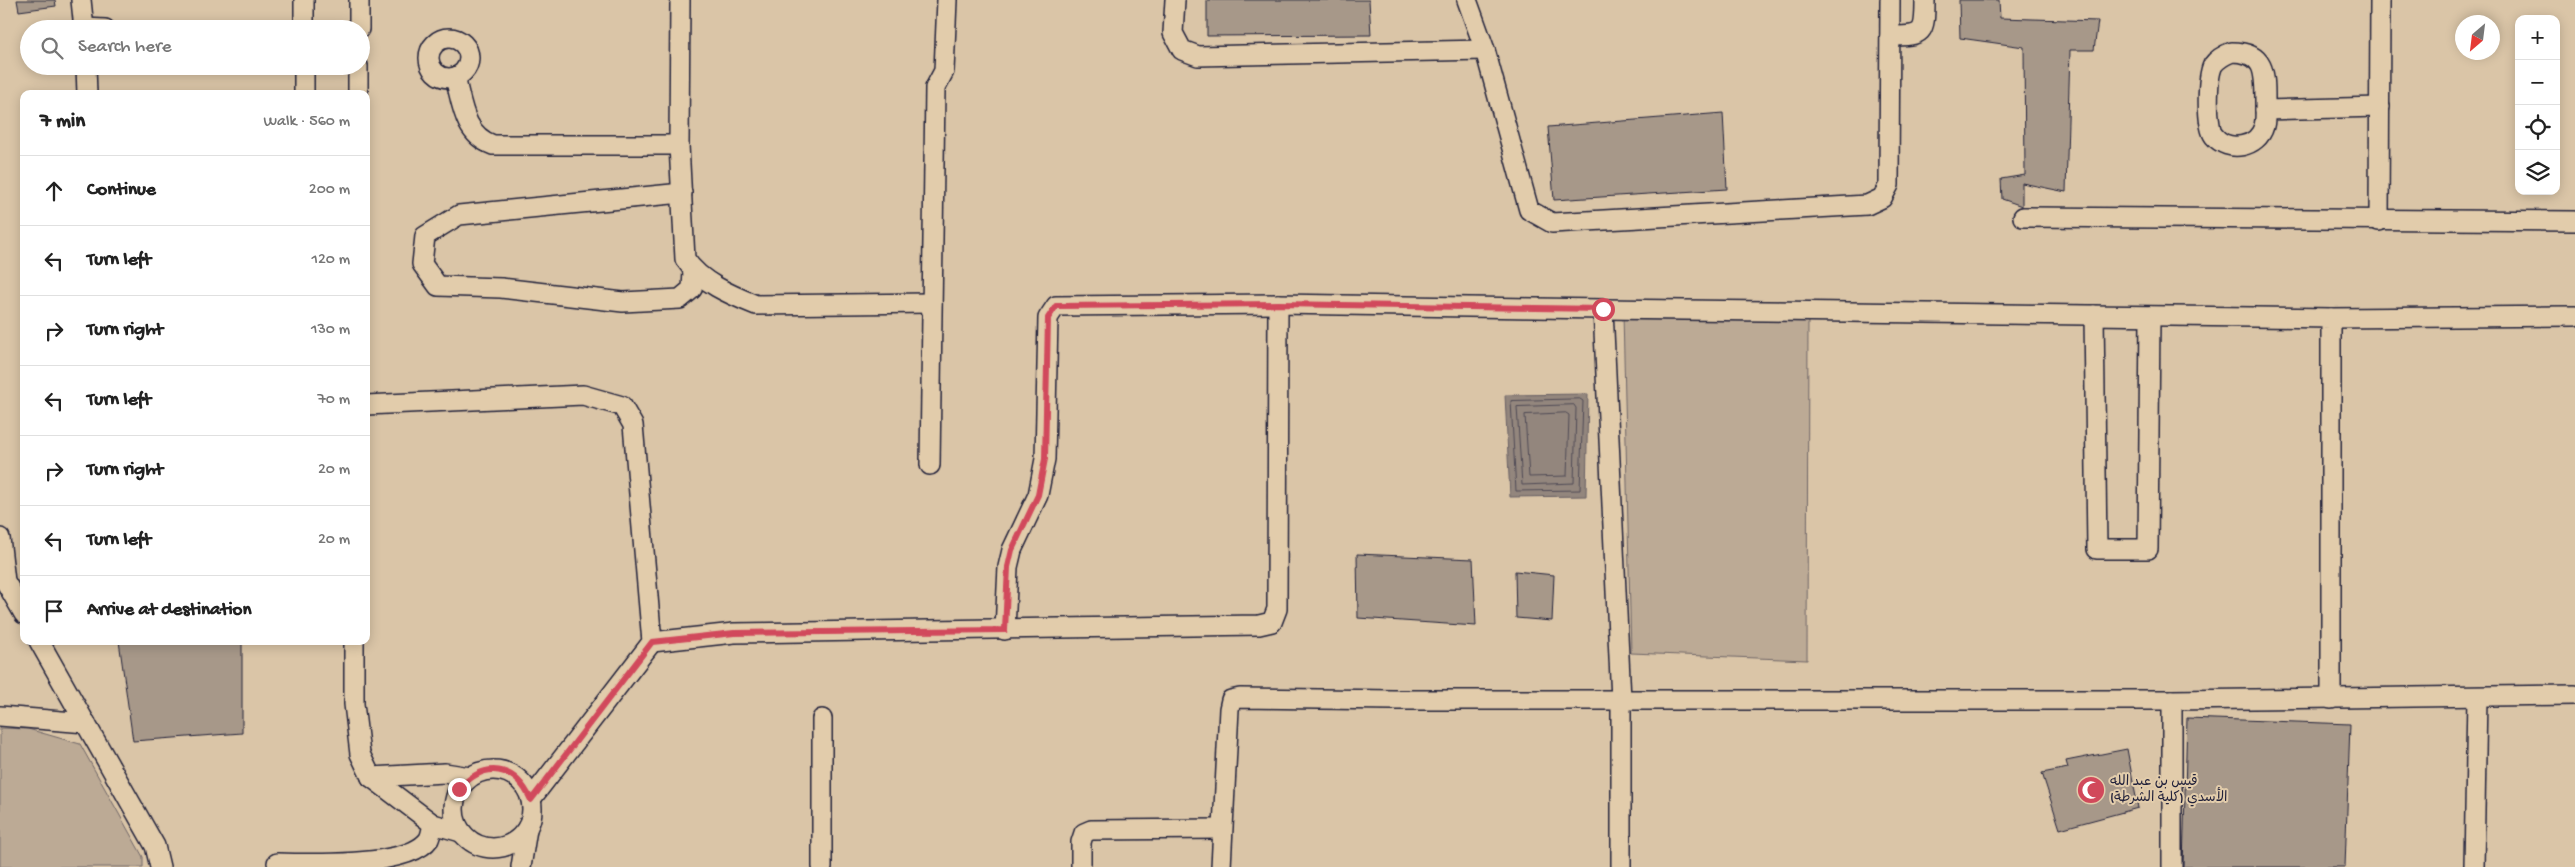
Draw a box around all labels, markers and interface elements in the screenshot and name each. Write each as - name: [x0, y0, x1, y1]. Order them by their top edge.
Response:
- north arrow: [2455, 15, 2500, 60]
- map controls: [2515, 15, 2560, 195]
- button: +: [2515, 15, 2560, 60]
- search box: [20, 20, 370, 75]
- icon: search: [38, 34, 66, 62]
- text: Search here: [78, 36, 172, 59]
- button: −: [2515, 60, 2560, 105]
- button: locate: [2515, 105, 2560, 150]
- text: 7 min: [40, 110, 85, 135]
- text: Walk · 560 m: [264, 113, 350, 132]
- button: layers: [2515, 150, 2560, 195]
- icon: ahead: [40, 177, 68, 205]
- text: Continue: [87, 179, 156, 202]
- text: 200 m: [309, 181, 350, 200]
- icon: left: [40, 247, 68, 275]
- text: Turn left: [87, 249, 151, 272]
- text: 120 m: [311, 251, 350, 270]
- route start: [1592, 298, 1615, 321]
- icon: right: [40, 317, 68, 345]
- text: Turn right: [87, 319, 163, 342]
- text: 130 m: [311, 321, 350, 340]
- icon: left: [40, 387, 68, 415]
- text: Turn left: [87, 389, 151, 412]
- text: 70 m: [317, 391, 350, 410]
- icon: right: [40, 457, 68, 485]
- text: Turn right: [87, 459, 163, 482]
- text: 20 m: [318, 461, 350, 480]
- icon: left: [40, 527, 68, 555]
- text: Turn left: [87, 529, 151, 552]
- text: 20 m: [318, 531, 350, 550]
- icon: arrive: [40, 597, 68, 625]
- text: Arrive at destination: [87, 599, 251, 622]
- place label: قيس بن عبد الله الأسدي (كلية الشرطة): [2110, 774, 2228, 807]
- mosque icon: قيس بن عبد الله الأسدي (كلية الشرطة): [2076, 775, 2106, 805]
- route end: [448, 778, 471, 801]

